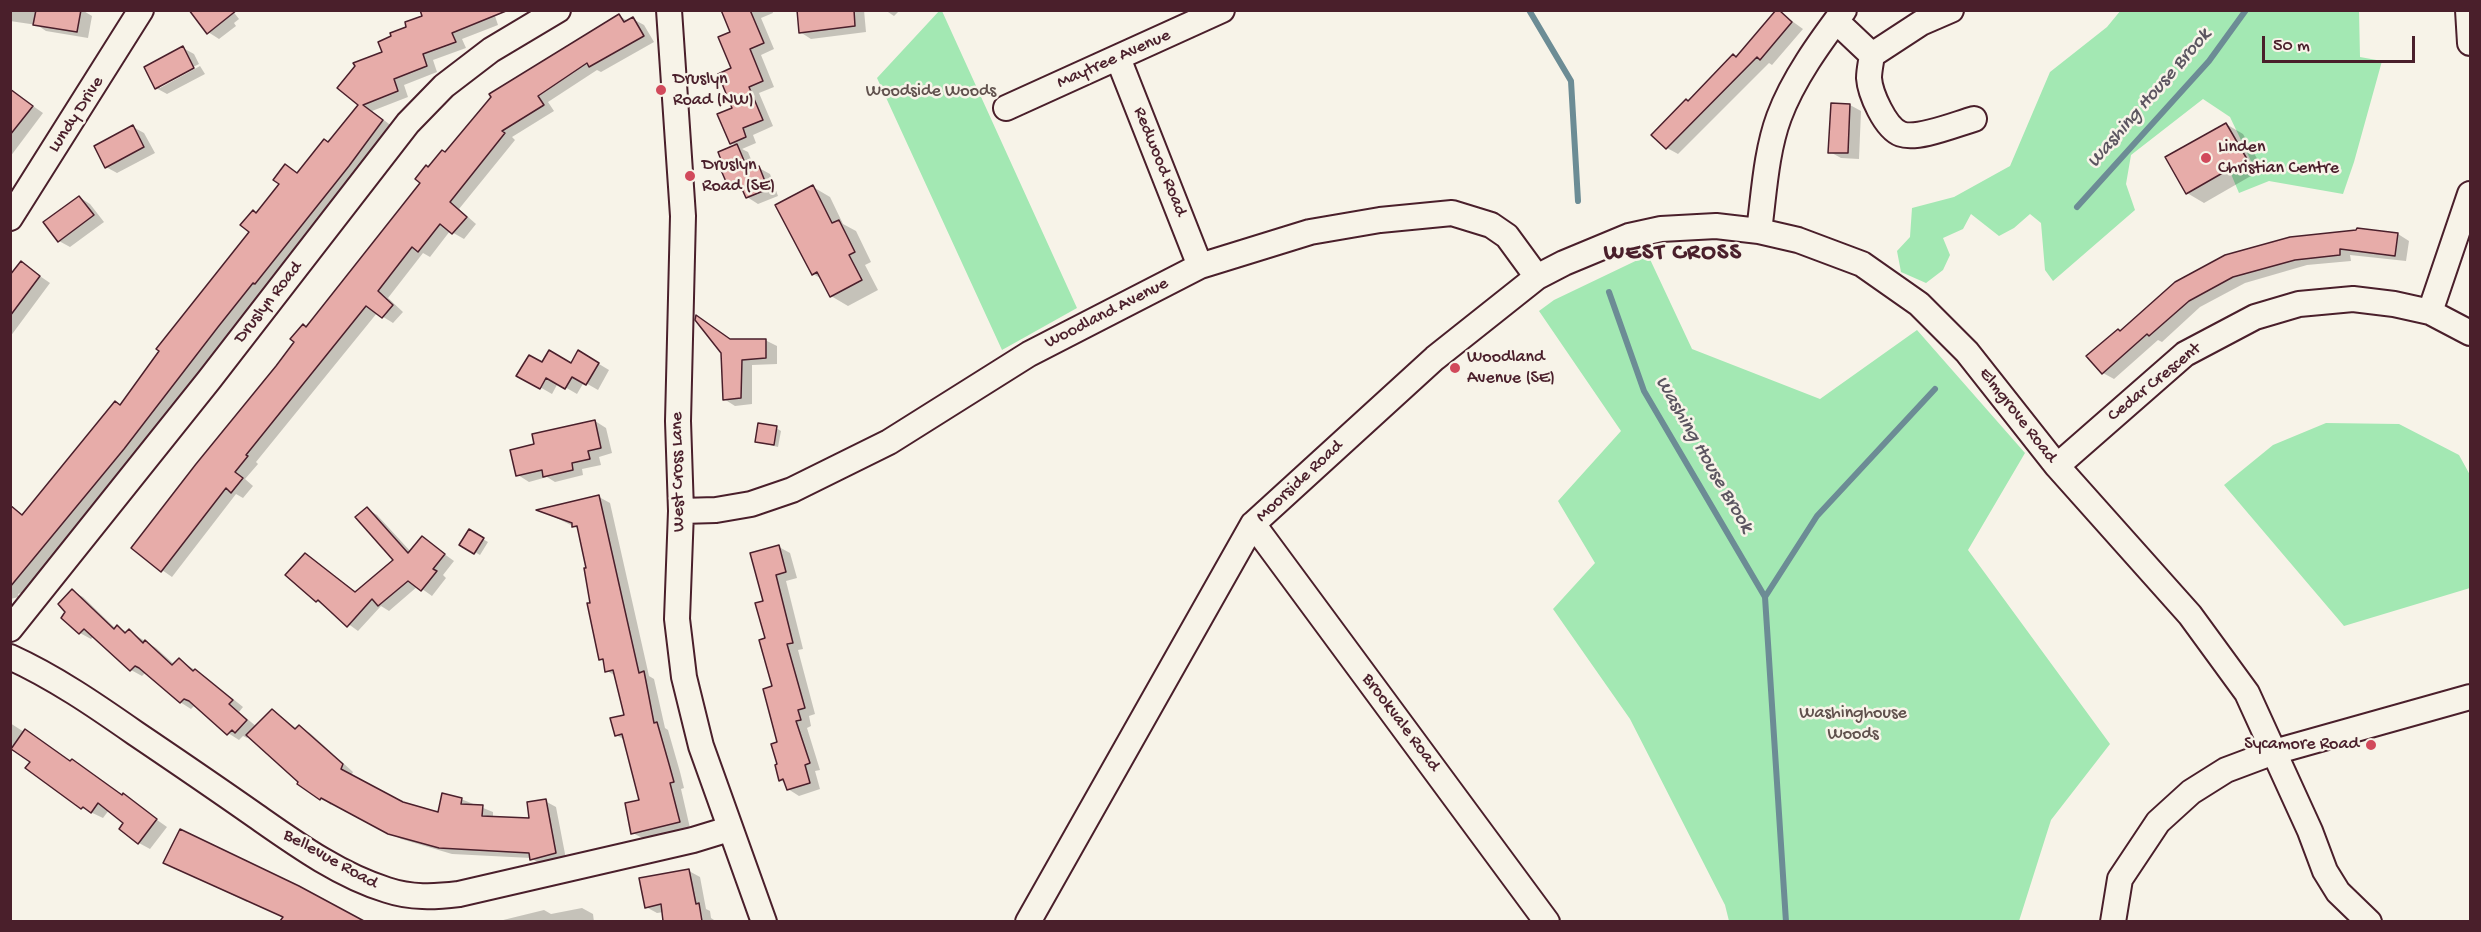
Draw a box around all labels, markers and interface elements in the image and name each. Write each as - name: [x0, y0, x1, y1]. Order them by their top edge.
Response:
- water label: Washing House Brook: [2083, 24, 2217, 174]
- scale bar: [2265, 24, 2418, 62]
- street label: Maytree Avenue: [1054, 25, 1174, 95]
- text: 50 m: [2273, 36, 2310, 57]
- place label: Druslyn Road (NW): [673, 69, 754, 112]
- street label: Lundy Drive: [44, 73, 110, 157]
- park label: Woodside Woods: [866, 81, 996, 103]
- marker: Druslyn Road (NW): [654, 83, 668, 97]
- street label: Redwood Road: [1127, 104, 1191, 220]
- place label: Linden Christian Centre: [2218, 137, 2339, 180]
- marker: Linden Christian Centre: [2199, 151, 2213, 165]
- place label: Druslyn Road (SE): [702, 155, 775, 198]
- marker: Druslyn Road (SE): [683, 169, 697, 183]
- district label: WEST CROSS: [1604, 240, 1742, 268]
- street label: Druslyn Road: [230, 258, 308, 348]
- street label: Woodland Avenue: [1042, 274, 1172, 354]
- street label: Cedar Crescent: [2104, 339, 2206, 427]
- place label: Woodland Avenue (SE): [1467, 347, 1555, 389]
- marker: Woodland Avenue (SE): [1448, 361, 1462, 375]
- street label: Elmgrove Road: [1973, 364, 2061, 468]
- water label: Washing House Brook: [1648, 372, 1758, 538]
- street label: West Cross Lane: [667, 412, 691, 532]
- street label: Moorside Road: [1252, 436, 1348, 528]
- street label: Brookvale Road: [1356, 670, 1444, 776]
- park label: Washinghouse Woods: [1799, 703, 1907, 746]
- place label: Sycamore Road: [2244, 734, 2359, 756]
- marker: Sycamore Road: [2364, 738, 2378, 752]
- street label: Bellevue Road: [279, 825, 381, 895]

